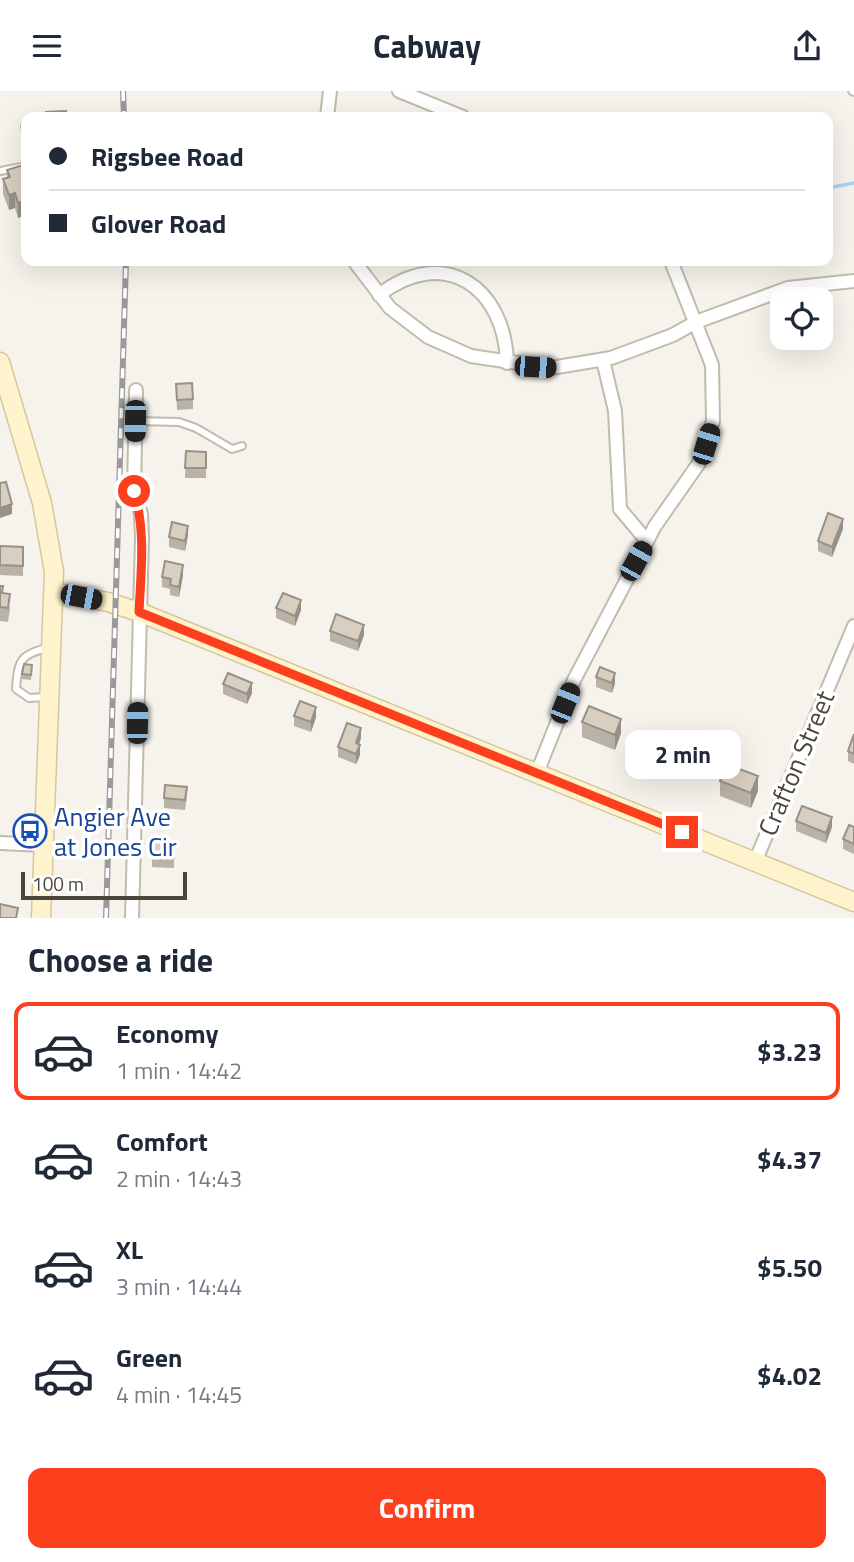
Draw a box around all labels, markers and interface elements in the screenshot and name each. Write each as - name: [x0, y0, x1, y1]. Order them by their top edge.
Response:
- text: Cabway: [373, 22, 481, 70]
- icon: menu: [28, 27, 66, 65]
- icon: share: [788, 27, 826, 65]
- text: Rigsbee Road: [91, 137, 244, 176]
- text: Glover Road: [91, 204, 226, 243]
- map controls: [770, 287, 833, 350]
- button: locate: [770, 287, 833, 350]
- car: [514, 355, 557, 379]
- car: [125, 400, 146, 442]
- car: [690, 421, 723, 467]
- route start: [118, 475, 150, 507]
- car: [617, 538, 656, 584]
- car: [59, 583, 104, 611]
- car: [548, 680, 583, 726]
- street label: Crafton Street: [748, 684, 844, 842]
- car: [127, 702, 148, 744]
- callout: 2 min: [624, 731, 740, 779]
- text: 2 min: [655, 737, 711, 772]
- place label: Angier Ave at Jones Cir: [54, 797, 177, 866]
- bus stop icon: Angier Ave at Jones Cir: [11, 812, 49, 850]
- route end: [666, 816, 698, 848]
- scale bar: [21, 869, 187, 901]
- text: 100 m: [32, 869, 84, 898]
- text: Choose a ride: [28, 936, 213, 984]
- text: Economy: [116, 1014, 218, 1053]
- icon: car: [32, 1020, 95, 1083]
- text: $3.23: [757, 1032, 822, 1071]
- text: 1 min · 14:42: [116, 1053, 242, 1088]
- text: Comfort: [116, 1122, 208, 1161]
- icon: car: [32, 1128, 95, 1191]
- text: $4.37: [757, 1140, 822, 1179]
- text: 2 min · 14:43: [116, 1161, 242, 1196]
- text: XL: [116, 1230, 143, 1269]
- icon: car: [32, 1236, 95, 1299]
- text: $5.50: [757, 1248, 822, 1287]
- text: 3 min · 14:44: [116, 1269, 242, 1304]
- text: Green: [116, 1338, 182, 1377]
- icon: car: [32, 1344, 95, 1407]
- text: $4.02: [757, 1356, 822, 1395]
- text: 4 min · 14:45: [116, 1377, 242, 1412]
- button: Confirm: [28, 1468, 826, 1548]

